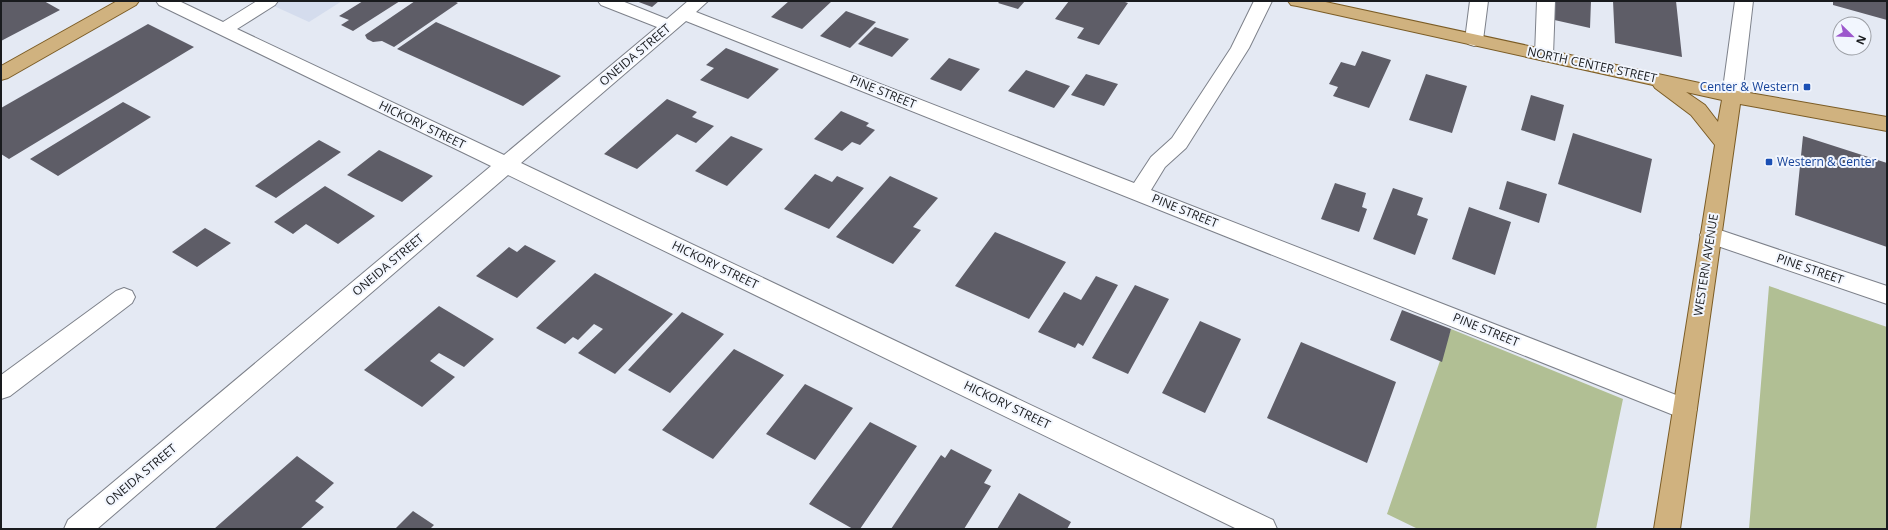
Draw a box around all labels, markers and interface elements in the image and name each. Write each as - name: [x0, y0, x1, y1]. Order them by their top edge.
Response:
- north arrow: [1832, 16, 1872, 56]
- street label: ONEIDA STREET: [595, 19, 674, 90]
- text: N: [1853, 33, 1870, 47]
- street label: NORTH CENTER STREET: [1526, 42, 1659, 87]
- street label: PINE STREET: [848, 71, 919, 113]
- place label: Center & Western: [1700, 78, 1799, 95]
- marker: Center & Western: [1802, 82, 1812, 92]
- street label: HICKORY STREET: [376, 96, 469, 153]
- place label: Western & Center: [1777, 153, 1876, 170]
- marker: Western & Center: [1764, 157, 1774, 167]
- street label: PINE STREET: [1150, 190, 1221, 232]
- street label: WESTERN AVENUE: [1689, 213, 1722, 317]
- street label: ONEIDA STREET: [348, 229, 427, 300]
- street label: HICKORY STREET: [669, 236, 762, 293]
- street label: PINE STREET: [1774, 249, 1846, 288]
- street label: PINE STREET: [1451, 309, 1522, 351]
- street label: HICKORY STREET: [961, 376, 1054, 433]
- street label: ONEIDA STREET: [101, 439, 180, 510]

